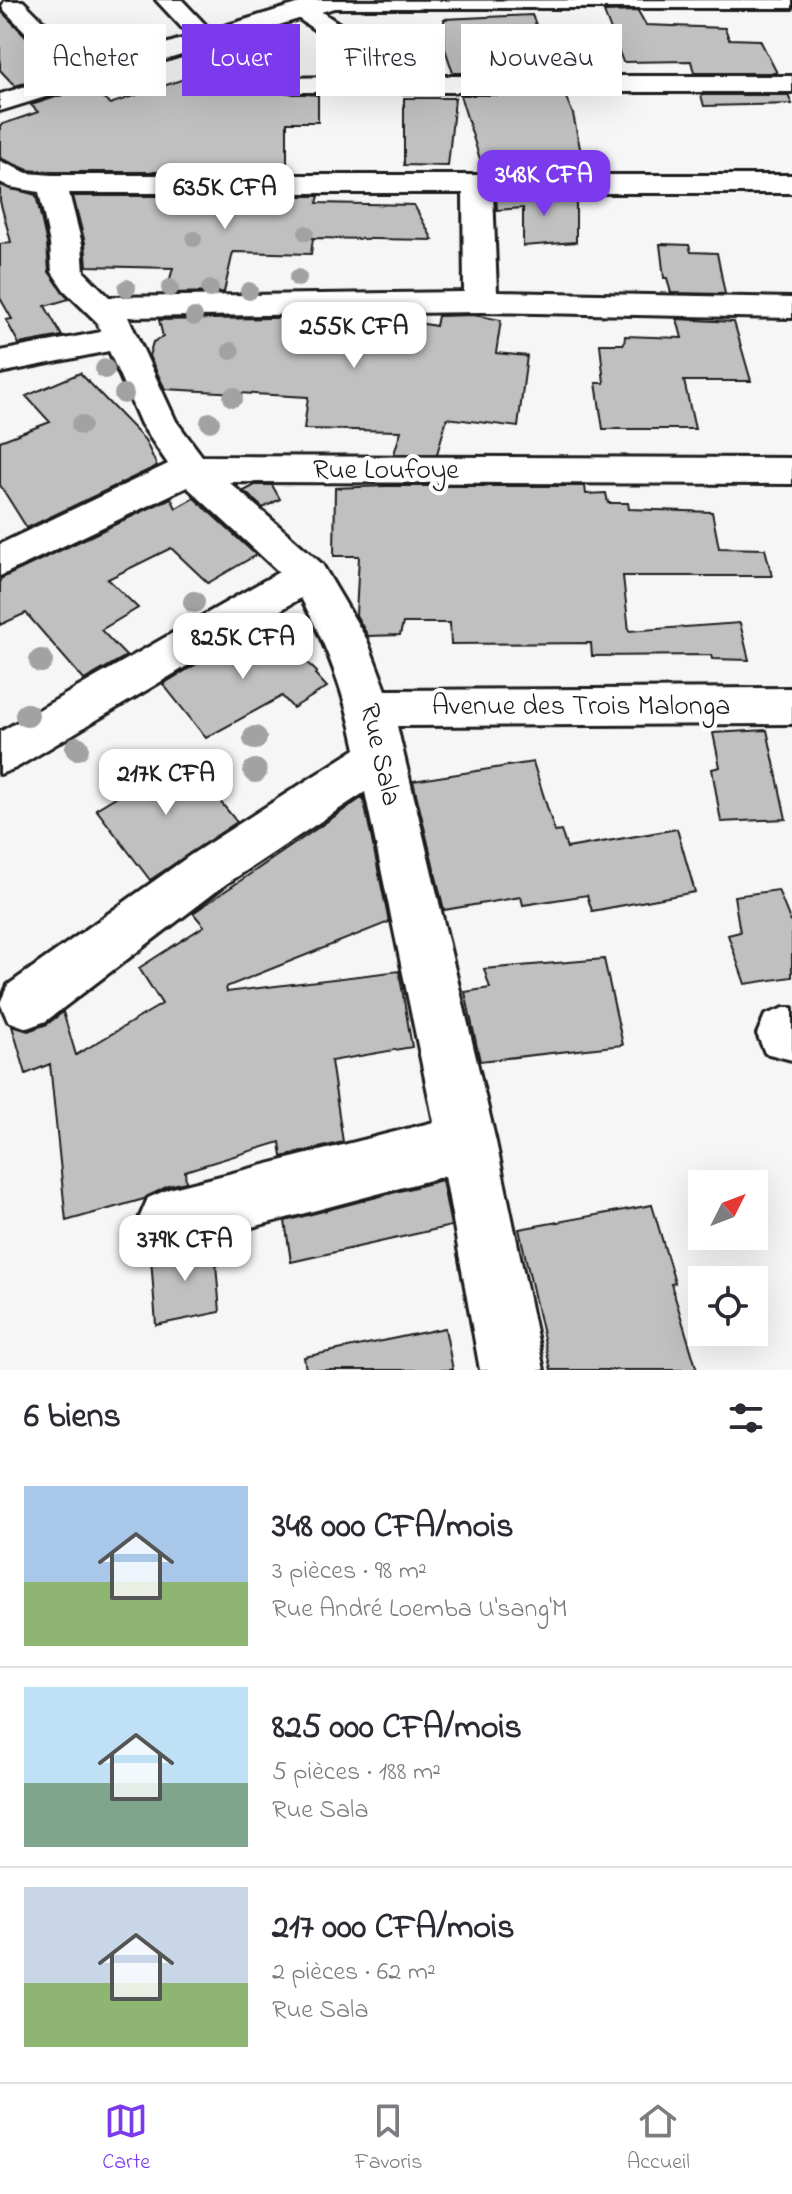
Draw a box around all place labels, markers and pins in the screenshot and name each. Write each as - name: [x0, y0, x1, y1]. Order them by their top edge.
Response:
- pin: 348K CFA: [461, 150, 627, 218]
- pin: 635K CFA: [142, 163, 308, 231]
- pin: 255K CFA: [271, 302, 437, 370]
- pin: 825K CFA: [160, 613, 326, 681]
- pin: 217K CFA: [83, 749, 249, 817]
- pin: 379K CFA: [102, 1215, 268, 1283]

